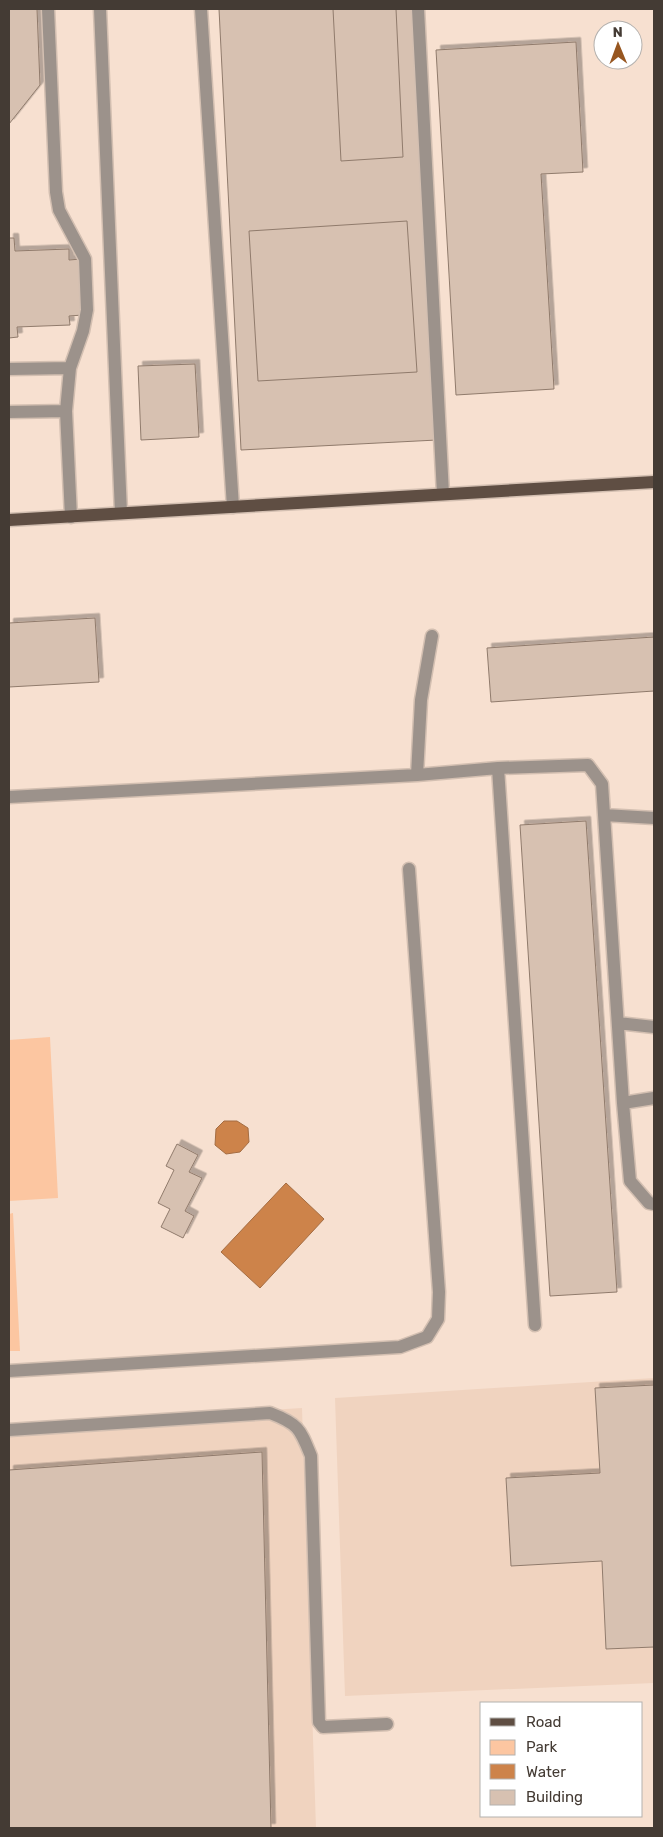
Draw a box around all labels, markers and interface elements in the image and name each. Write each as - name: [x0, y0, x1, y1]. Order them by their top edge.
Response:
- north arrow: [593, 20, 643, 70]
- text: N: [613, 24, 623, 41]
- legend: [480, 1702, 643, 1817]
- text: Road: [526, 1713, 562, 1731]
- text: Park: [526, 1738, 557, 1756]
- text: Water: [526, 1763, 566, 1781]
- text: Building: [526, 1788, 583, 1806]

